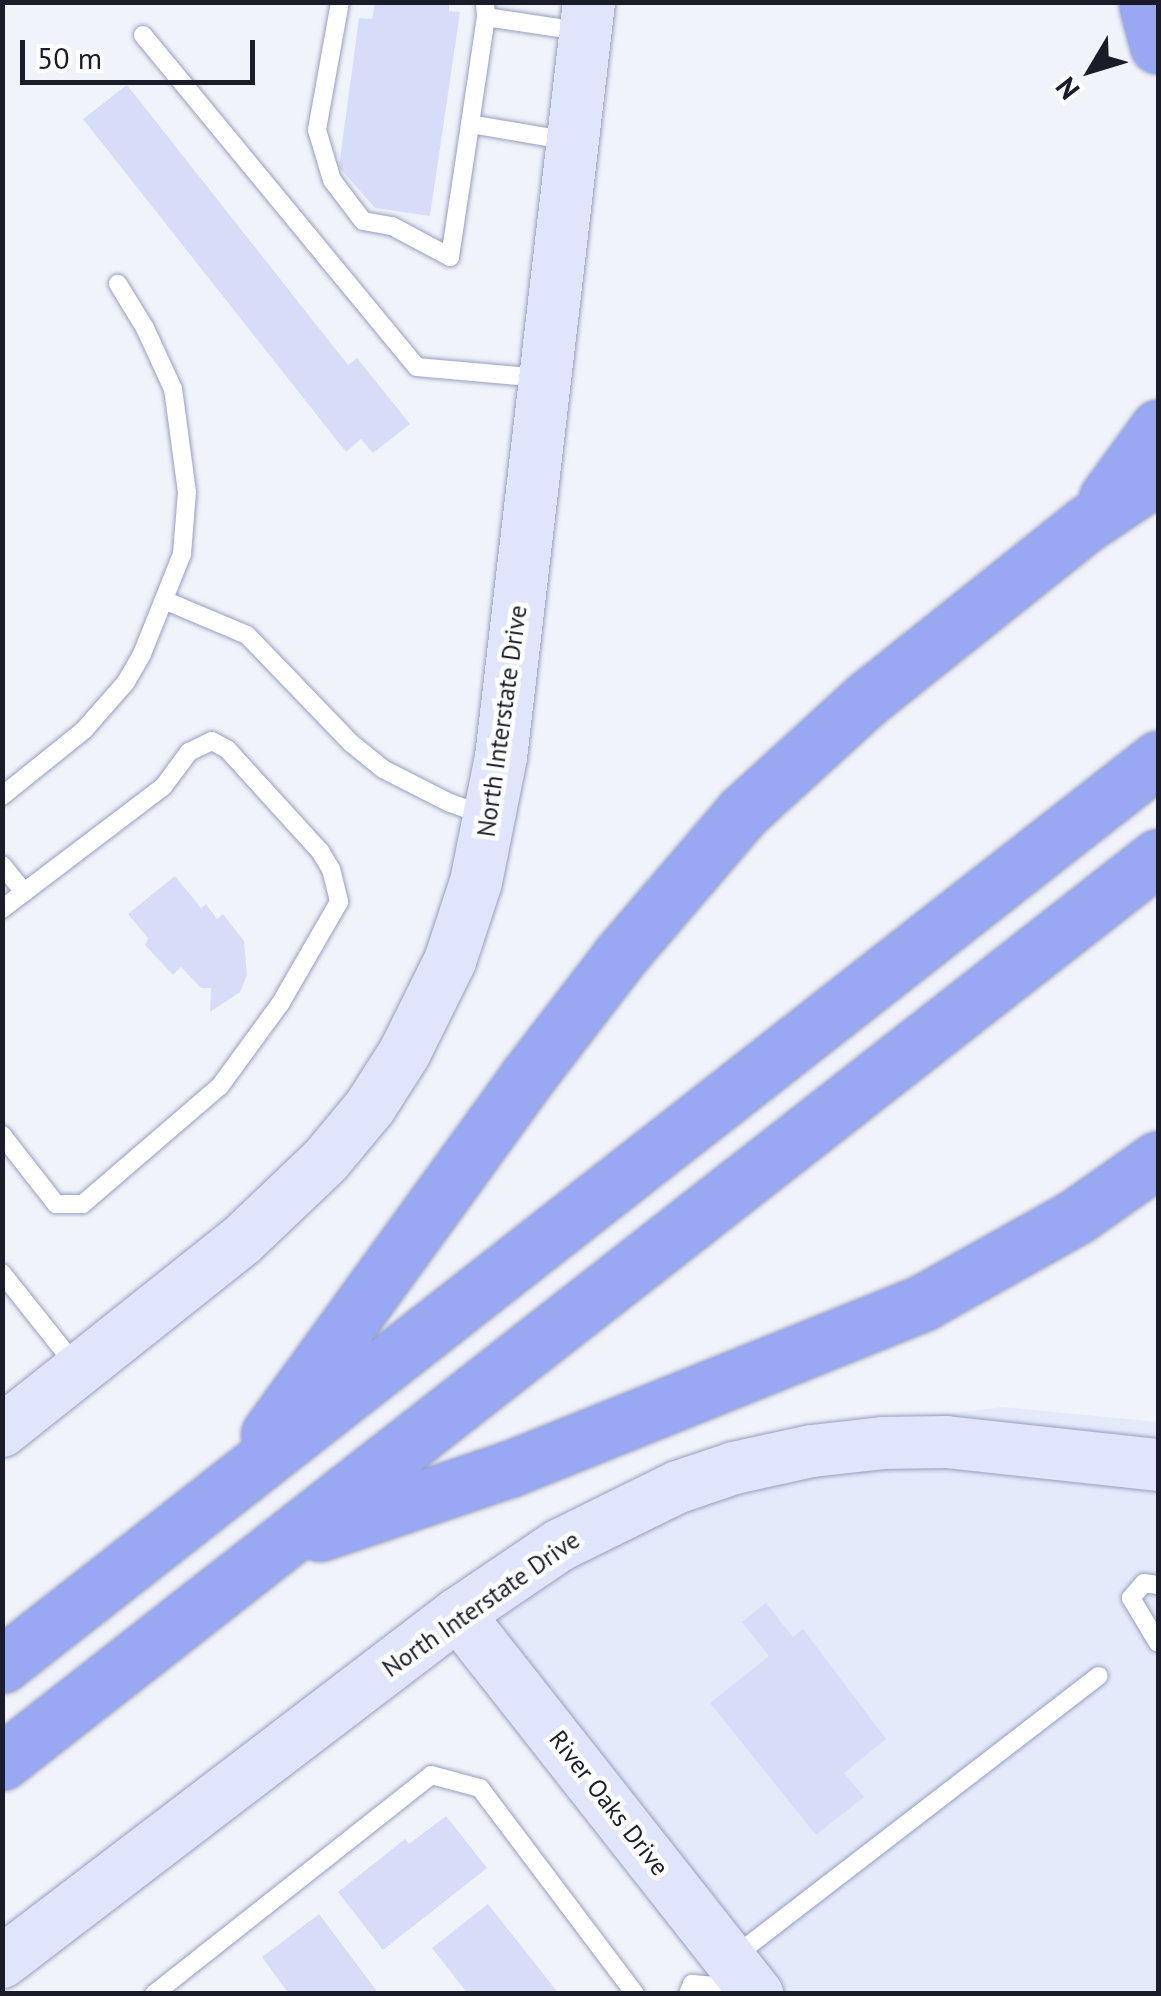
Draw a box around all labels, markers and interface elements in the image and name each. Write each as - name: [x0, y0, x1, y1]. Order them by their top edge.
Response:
- scale bar: [25, 20, 260, 82]
- north arrow: [1041, 20, 1141, 120]
- text: 50 m: [37, 38, 102, 77]
- text: N: [1047, 70, 1087, 107]
- street label: North Interstate Drive: [471, 603, 533, 839]
- street label: North Interstate Drive: [377, 1525, 585, 1683]
- street label: River Oaks Drive: [543, 1724, 675, 1882]

